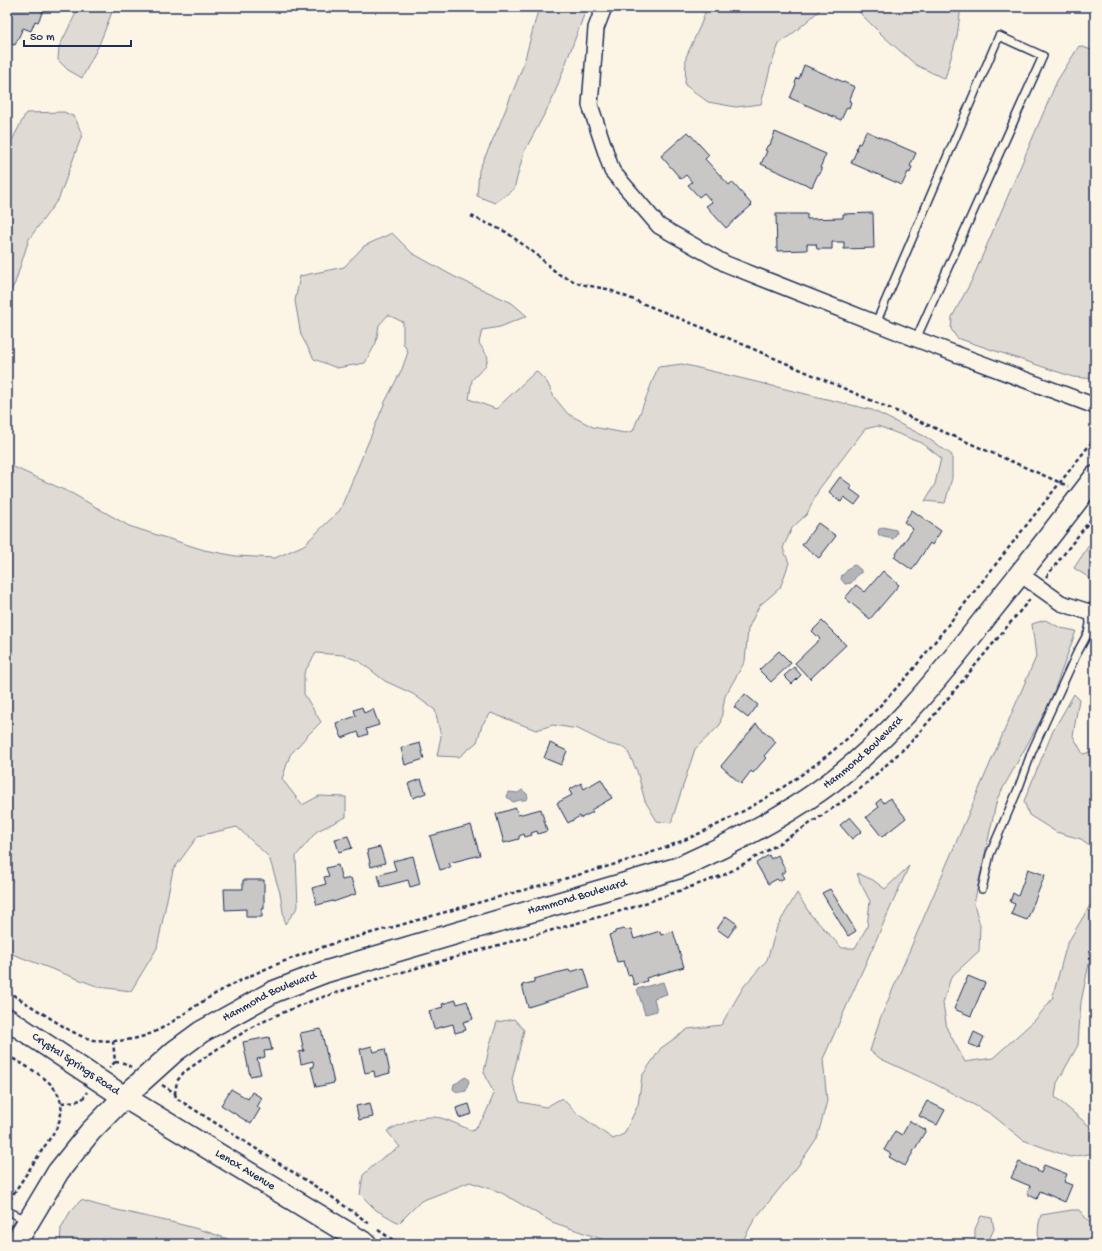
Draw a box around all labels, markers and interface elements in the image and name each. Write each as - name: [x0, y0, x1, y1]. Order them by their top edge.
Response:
- scale bar: [24, 22, 131, 48]
- text: 50 m: [30, 31, 55, 45]
- street label: Hammond Boulevard: [821, 713, 907, 793]
- street label: Hammond Boulevard: [526, 876, 630, 919]
- street label: Hammond Boulevard: [220, 969, 319, 1026]
- street label: Crystal Springs Road: [29, 1030, 123, 1099]
- street label: Lenox Avenue: [212, 1147, 278, 1194]

